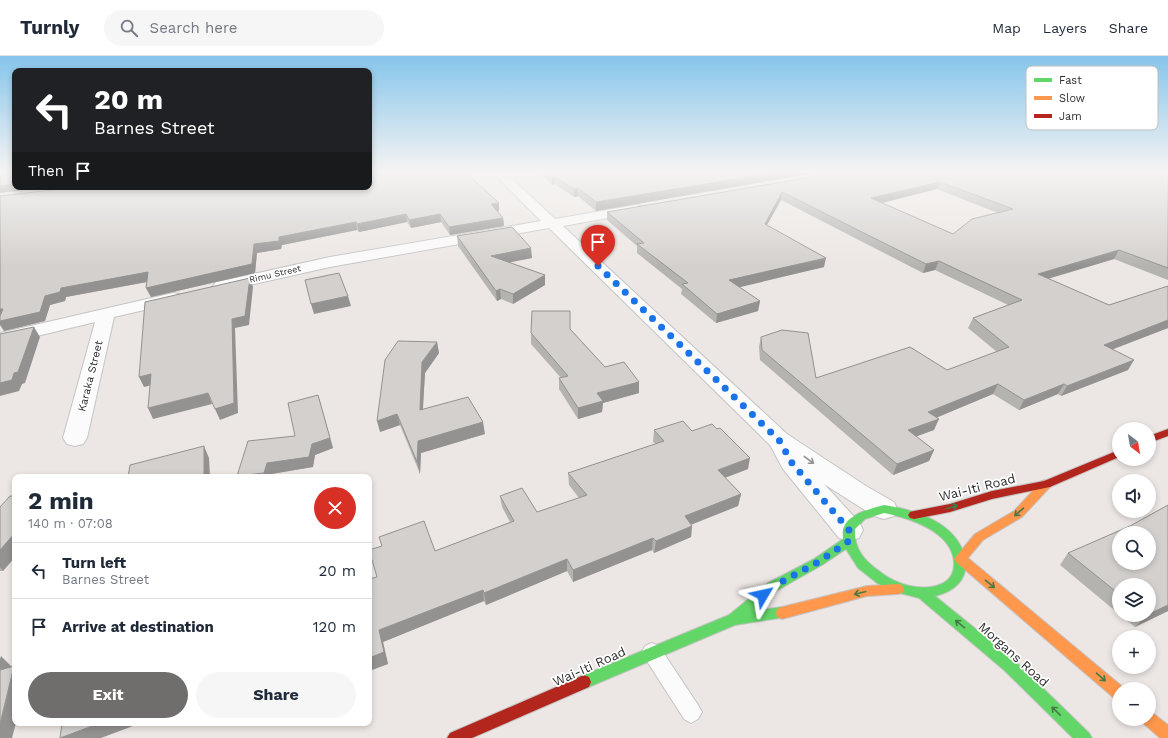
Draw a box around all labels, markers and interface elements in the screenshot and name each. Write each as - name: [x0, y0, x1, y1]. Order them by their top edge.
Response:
- search box: [104, 10, 384, 46]
- text: Turnly: [20, 16, 80, 39]
- icon: search: [118, 17, 140, 39]
- text: Search here: [150, 19, 237, 37]
- text: Map: [992, 20, 1021, 36]
- text: Layers: [1043, 20, 1087, 36]
- text: Share: [1109, 20, 1148, 36]
- legend: [1026, 66, 1158, 130]
- text: Fast: [1059, 74, 1082, 87]
- text: 20 m: [94, 83, 163, 116]
- icon: left: [28, 84, 80, 136]
- text: Slow: [1059, 92, 1085, 105]
- text: Jam: [1059, 110, 1082, 123]
- text: Barnes Street: [94, 117, 215, 138]
- icon: arrive: [72, 160, 94, 182]
- text: Then: [28, 162, 64, 180]
- pin: [581, 225, 615, 266]
- icon: arrive: [587, 231, 609, 253]
- street label: Rimu Street: [248, 263, 302, 285]
- street label: Karaka Street: [75, 339, 106, 413]
- north arrow: [1112, 422, 1156, 466]
- map controls: [1112, 422, 1156, 726]
- one-way arrow: [804, 455, 815, 464]
- street label: Wai-Iti Road: [937, 471, 1017, 504]
- button: sound: [1112, 474, 1156, 518]
- text: 2 min: [28, 487, 94, 515]
- button: close: [314, 487, 356, 529]
- one-way arrow: [945, 503, 958, 510]
- one-way arrow: [1014, 507, 1024, 516]
- text: 140 m · 07:08: [28, 516, 113, 531]
- button: search: [1112, 526, 1156, 570]
- text: Turn left: [62, 554, 126, 572]
- icon: left: [28, 560, 50, 582]
- text: 20 m: [319, 562, 356, 580]
- text: Barnes Street: [62, 572, 149, 587]
- position arrow: [742, 574, 784, 616]
- button: layers: [1112, 578, 1156, 622]
- one-way arrow: [984, 580, 995, 589]
- one-way arrow: [853, 590, 866, 598]
- icon: arrive: [28, 616, 50, 638]
- text: Arrive at destination: [62, 618, 214, 636]
- text: 120 m: [313, 618, 356, 636]
- one-way arrow: [955, 619, 966, 628]
- street label: Morgans Road: [976, 619, 1052, 690]
- button: +: [1112, 630, 1156, 674]
- street label: Wai-Iti Road: [550, 644, 628, 689]
- button: Exit: [28, 672, 188, 718]
- button: Share: [196, 672, 356, 718]
- one-way arrow: [1095, 672, 1106, 681]
- button: −: [1112, 682, 1156, 726]
- one-way arrow: [1051, 706, 1061, 716]

